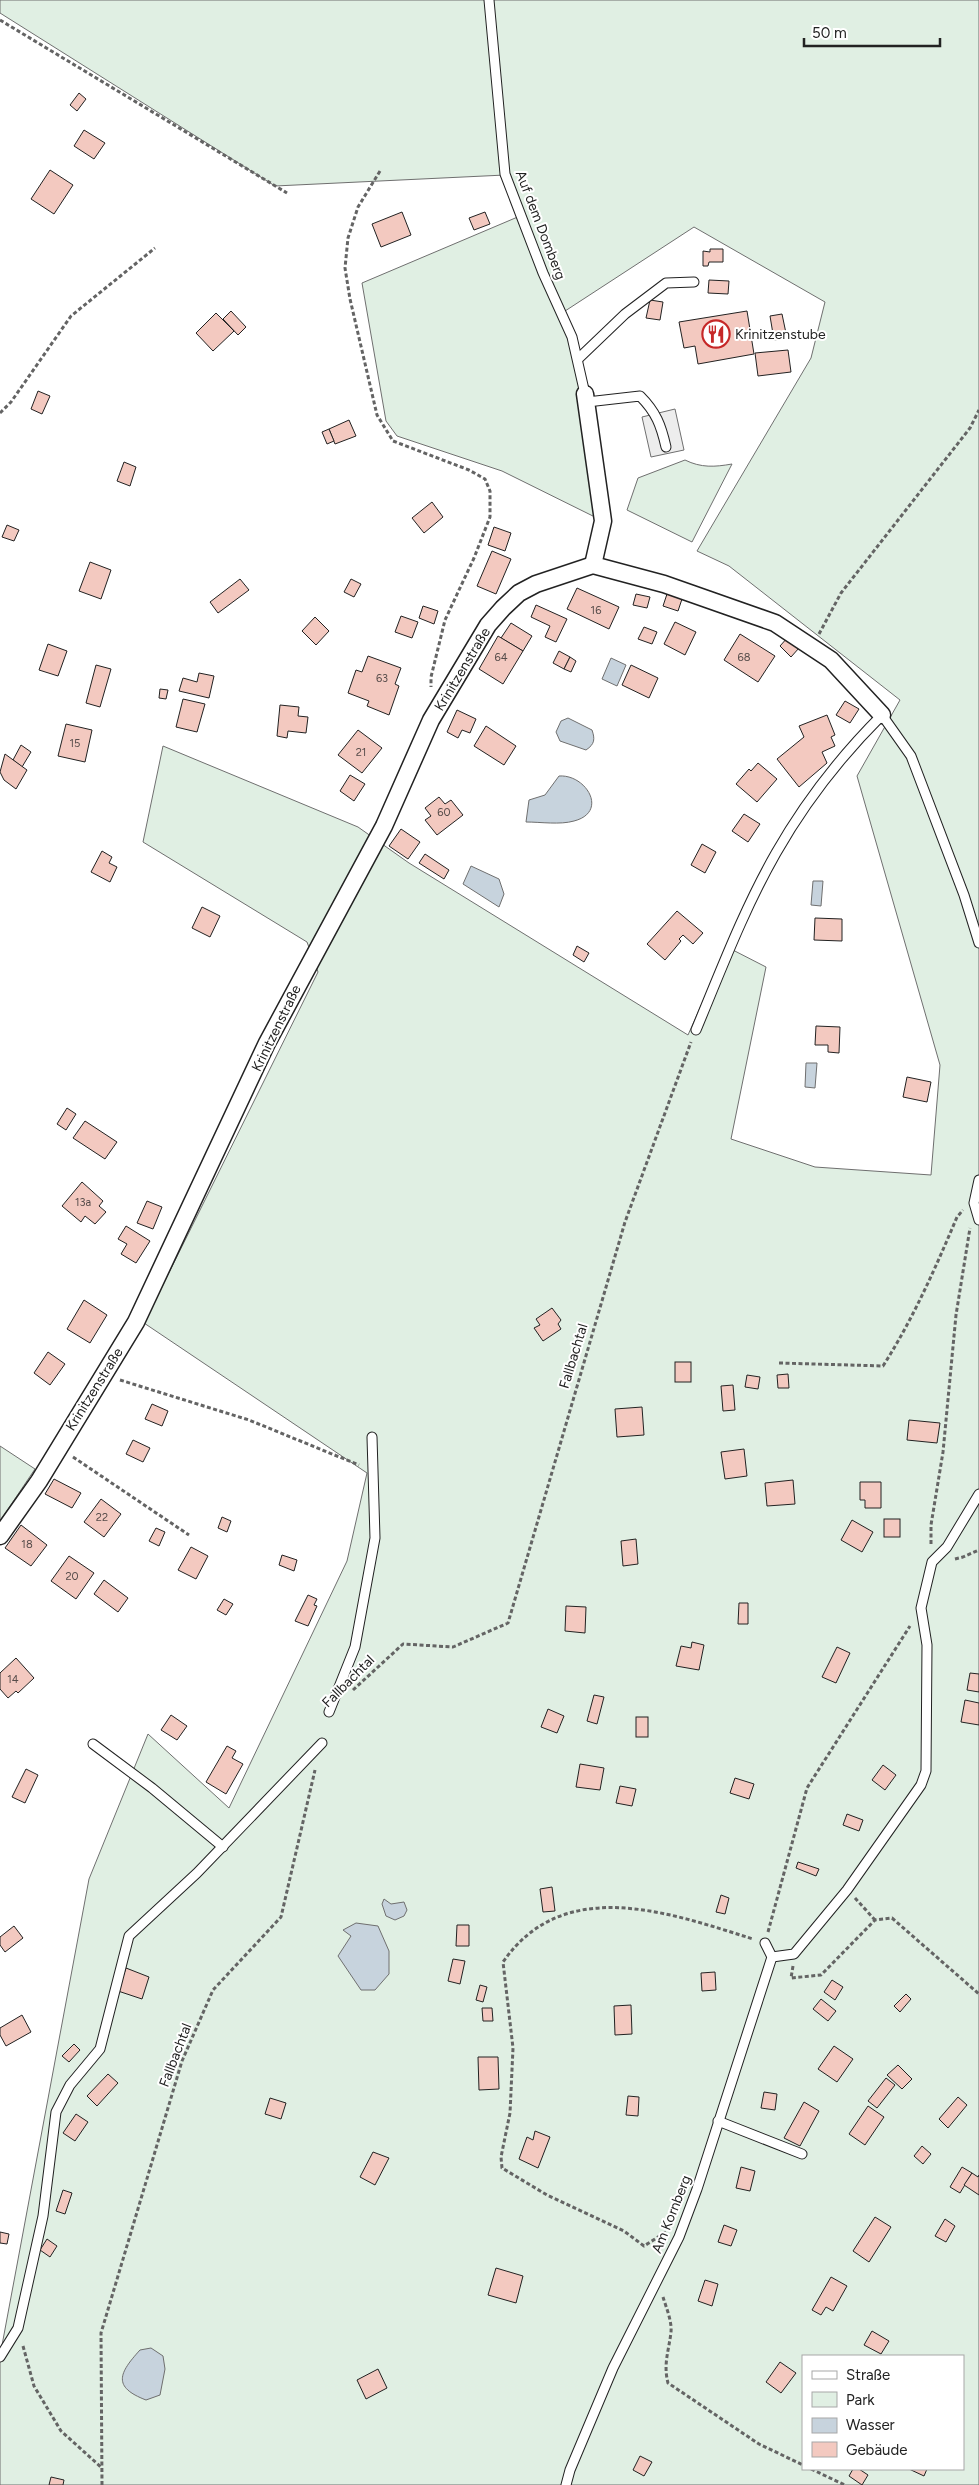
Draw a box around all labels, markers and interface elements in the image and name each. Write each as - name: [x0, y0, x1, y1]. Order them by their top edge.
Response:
- scale bar: [804, 15, 940, 47]
- text: 50 m: [812, 24, 847, 42]
- street label: Auf dem Domberg: [512, 168, 569, 282]
- restaurant icon: Krinitzenstube: [701, 319, 731, 349]
- place label: Krinitzenstube: [735, 326, 826, 343]
- house number: 16: [591, 604, 601, 617]
- street label: Krinitzenstraße: [431, 624, 494, 714]
- house number: 64: [494, 651, 508, 664]
- house number: 68: [738, 651, 751, 664]
- house number: 63: [376, 672, 388, 685]
- house number: 15: [70, 737, 80, 750]
- house number: 21: [356, 746, 366, 759]
- house number: 60: [437, 806, 451, 819]
- street label: Krinitzenstraße: [248, 982, 305, 1074]
- house number: 13a: [75, 1196, 91, 1209]
- street label: Fallbachtal: [556, 1322, 591, 1391]
- street label: Krinitzenstraße: [62, 1344, 127, 1434]
- house number: 22: [96, 1511, 108, 1524]
- house number: 18: [21, 1538, 33, 1551]
- house number: 20: [65, 1570, 79, 1583]
- street label: Fallbachtal: [319, 1652, 378, 1711]
- house number: 14: [7, 1673, 19, 1686]
- street label: Fallbachtal: [156, 2021, 195, 2090]
- street label: Am Kornberg: [648, 2173, 695, 2256]
- legend: [802, 2355, 964, 2470]
- text: Straße: [846, 2366, 890, 2384]
- text: Park: [846, 2391, 875, 2409]
- text: Wasser: [846, 2416, 895, 2434]
- text: Gebäude: [846, 2441, 907, 2459]

